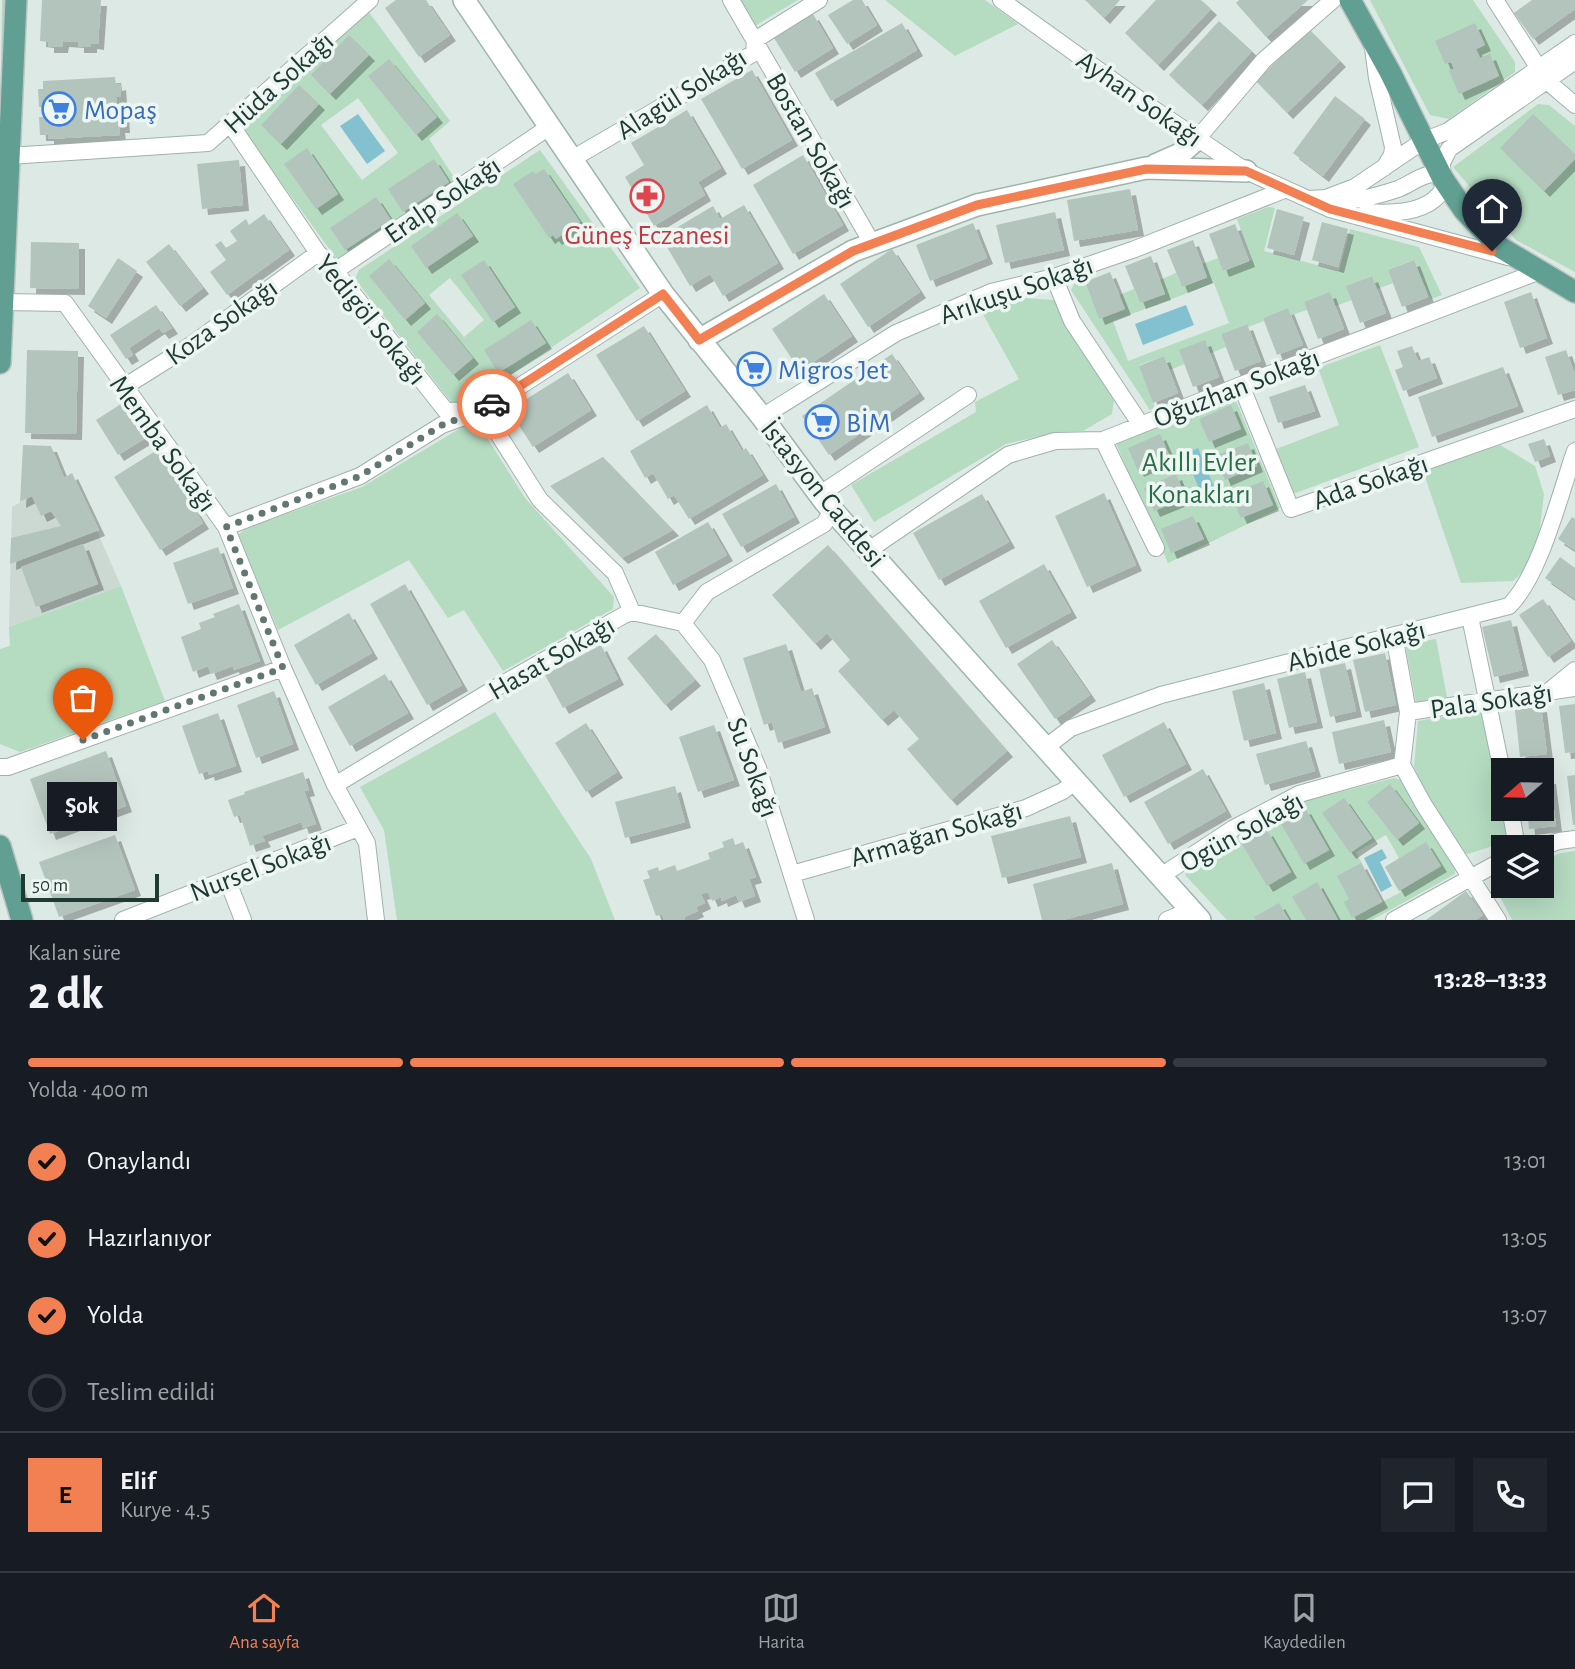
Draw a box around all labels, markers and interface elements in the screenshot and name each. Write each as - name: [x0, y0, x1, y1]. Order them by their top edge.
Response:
- street label: Hüda Sokağı: [219, 27, 340, 140]
- street label: Alagül Sokağı: [612, 44, 752, 146]
- street label: Ayhan Sokağı: [1071, 46, 1207, 153]
- street label: Bostan Sokağı: [760, 68, 860, 214]
- supermarket icon: Mopaş: [40, 90, 78, 128]
- place label: Mopaş: [84, 97, 157, 125]
- street label: Eralp Sokağı: [380, 152, 506, 249]
- pharmacy icon: Güneş Eczanesi: [628, 177, 666, 215]
- pin: [1462, 179, 1522, 251]
- icon: home: [1473, 190, 1511, 228]
- place label: Güneş Eczanesi: [565, 222, 729, 250]
- street label: Yedigöl Sokağı: [310, 250, 431, 390]
- street label: Arıkuşu Sokağı: [936, 252, 1097, 330]
- street label: Koza Sokağı: [161, 274, 283, 371]
- street label: Oğuzhan Sokağı: [1150, 344, 1324, 433]
- supermarket icon: Migros Jet: [735, 350, 773, 388]
- place label: Migros Jet: [778, 357, 888, 385]
- courier: [457, 369, 527, 439]
- street label: Memba Sokağı: [104, 371, 221, 517]
- icon: car: [473, 385, 511, 423]
- supermarket icon: BİM: [803, 403, 841, 441]
- place label: BİM: [846, 408, 891, 438]
- street label: İstasyon Caddesi: [755, 414, 892, 573]
- park label: Akıllı Evler Konakları: [1142, 449, 1256, 509]
- street label: Ada Sokağı: [1310, 450, 1432, 516]
- street label: Hasat Sokağı: [484, 612, 620, 706]
- street label: Abide Sokağı: [1285, 616, 1428, 678]
- pin: [53, 668, 113, 740]
- icon: bag: [64, 679, 102, 717]
- street label: Pala Sokağı: [1428, 680, 1554, 724]
- street label: Su Sokağı: [721, 714, 783, 821]
- north arrow: [1491, 758, 1554, 821]
- map controls: [1491, 758, 1554, 898]
- callout: Şok: [48, 782, 118, 831]
- street label: Ogün Sokağı: [1176, 787, 1308, 878]
- text: Şok: [65, 795, 99, 818]
- street label: Armağan Sokağı: [848, 797, 1026, 873]
- street label: Nursel Sokağı: [186, 828, 335, 908]
- button: layers: [1491, 835, 1554, 898]
- scale bar: [21, 871, 159, 903]
- text: 50 m: [32, 876, 68, 895]
- text: Kalan süre: [28, 942, 121, 965]
- text: 13:28–13:33: [1434, 966, 1547, 992]
- text: 2 dk: [28, 971, 104, 1017]
- text: Yolda · 400 m: [28, 1079, 149, 1102]
- icon: check: [28, 1143, 66, 1181]
- text: Onaylandı: [87, 1148, 191, 1174]
- text: 13:01: [1504, 1150, 1547, 1173]
- icon: check: [28, 1220, 66, 1258]
- text: Hazırlanıyor: [87, 1225, 211, 1251]
- text: 13:05: [1503, 1227, 1547, 1250]
- icon: check: [28, 1297, 66, 1335]
- text: Yolda: [87, 1302, 144, 1328]
- text: 13:07: [1503, 1304, 1547, 1327]
- text: Teslim edildi: [87, 1379, 215, 1405]
- button: chat: [1381, 1458, 1455, 1532]
- button: phone: [1473, 1458, 1547, 1532]
- text: Elif: [120, 1468, 156, 1494]
- text: E: [58, 1482, 72, 1508]
- text: Kurye · 4.5: [120, 1499, 210, 1522]
- tab: Ana sayfa: [229, 1589, 300, 1654]
- tab: Harita: [758, 1589, 805, 1654]
- tab: Kaydedilen: [1263, 1589, 1346, 1654]

